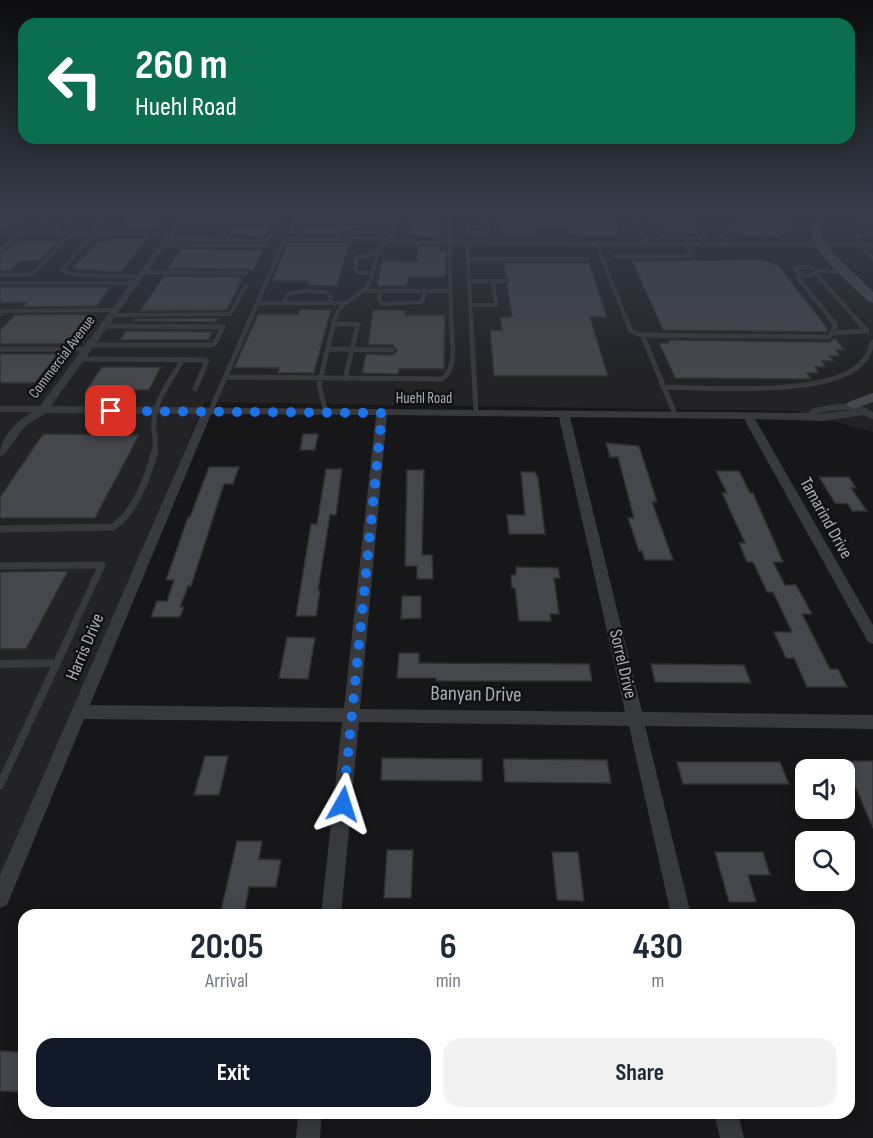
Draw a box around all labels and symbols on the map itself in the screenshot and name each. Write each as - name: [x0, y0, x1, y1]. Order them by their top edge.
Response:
- street label: Commercial Avenue: [25, 312, 99, 402]
- pin: [85, 385, 136, 436]
- street label: Huehl Road: [396, 389, 452, 408]
- street label: Tamarind Drive: [795, 474, 857, 562]
- street label: Harris Drive: [62, 610, 108, 684]
- street label: Sorrel Drive: [605, 627, 641, 701]
- street label: Banyan Drive: [430, 681, 522, 707]
- position arrow: [311, 772, 375, 836]

